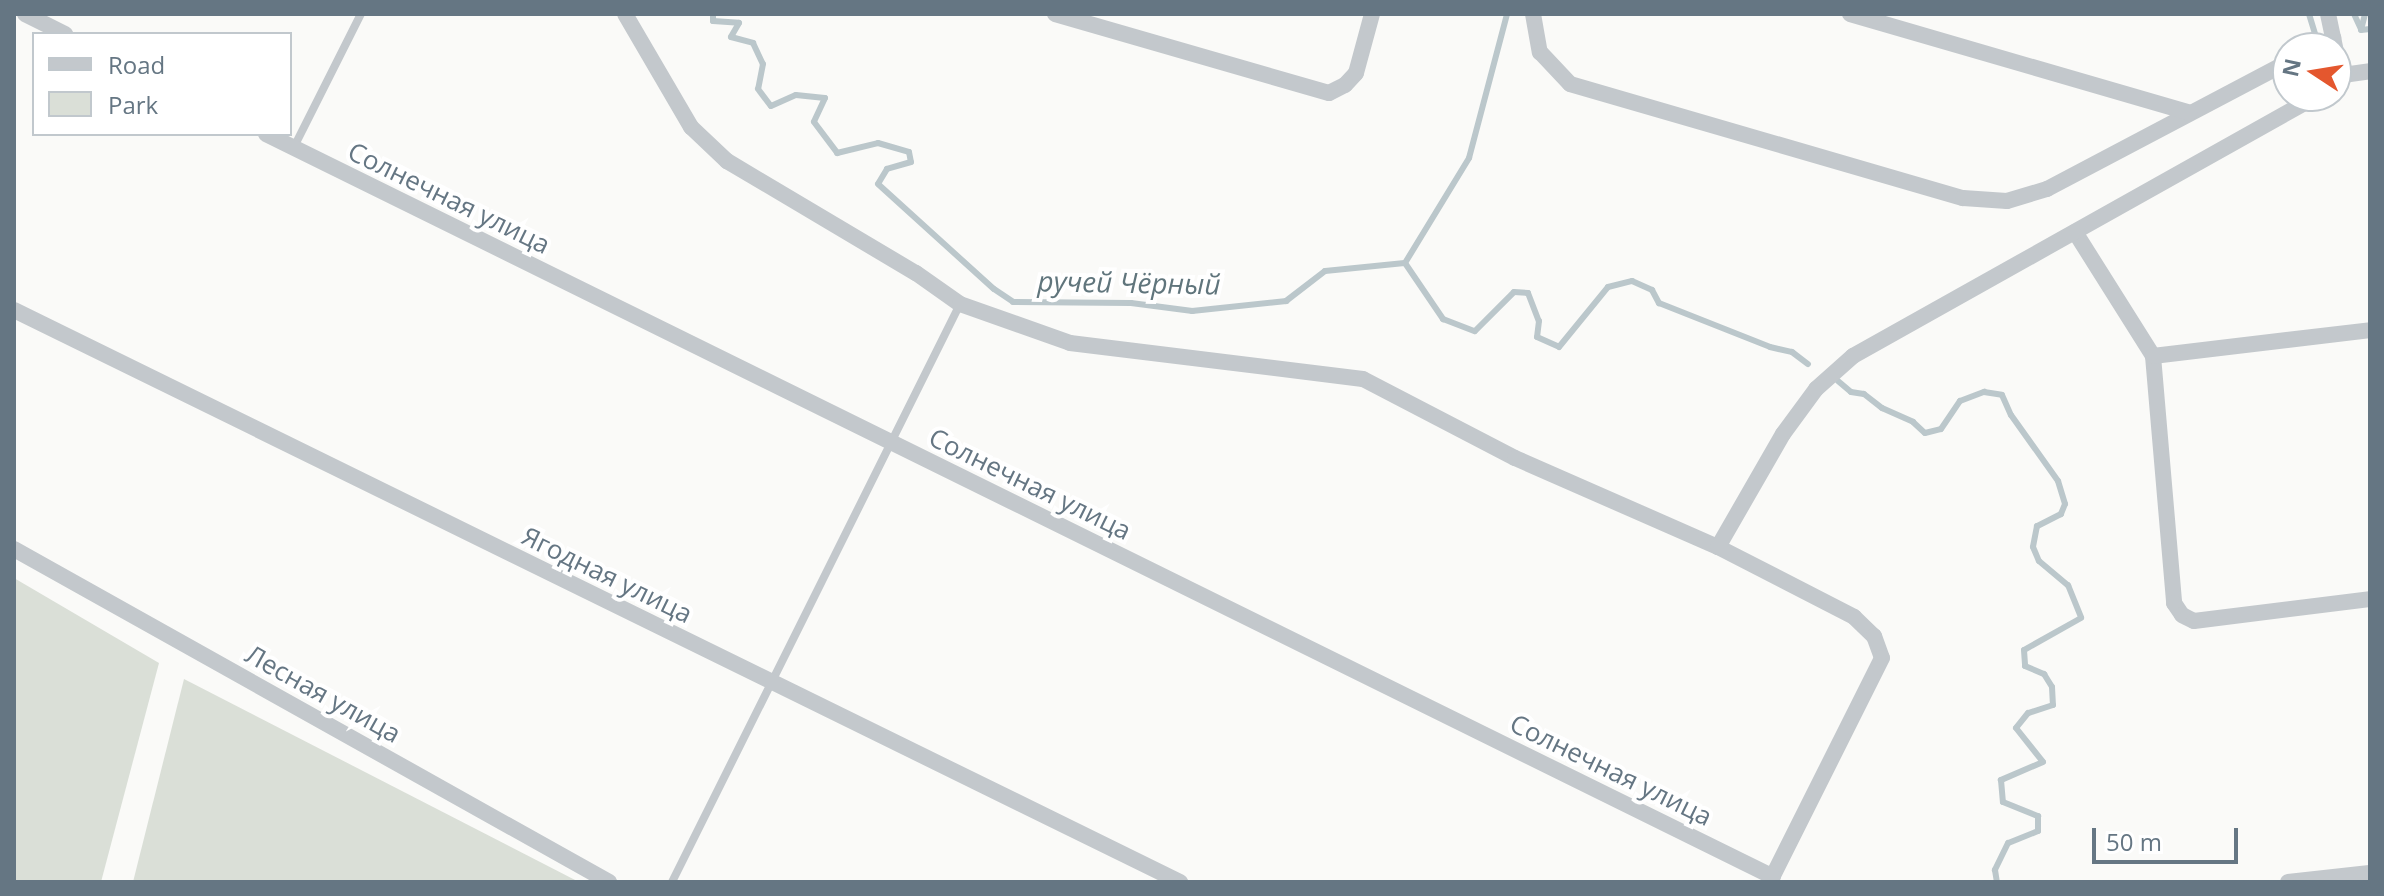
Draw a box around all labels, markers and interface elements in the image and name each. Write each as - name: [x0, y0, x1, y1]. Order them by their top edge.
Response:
- legend: [32, 32, 292, 136]
- north arrow: [2272, 32, 2352, 112]
- text: Road: [108, 48, 165, 81]
- text: N: [2274, 56, 2307, 79]
- text: Park: [108, 88, 158, 121]
- street label: Солнечная улица: [343, 136, 555, 260]
- water label: ручей Чёрный: [1037, 264, 1221, 300]
- street label: Солнечная улица: [924, 422, 1136, 546]
- street label: Ягодная улица: [517, 520, 697, 630]
- street label: Лесная улица: [240, 639, 406, 749]
- street label: Солнечная улица: [1505, 708, 1717, 832]
- scale bar: [2096, 812, 2242, 862]
- text: 50 m: [2106, 825, 2162, 858]

